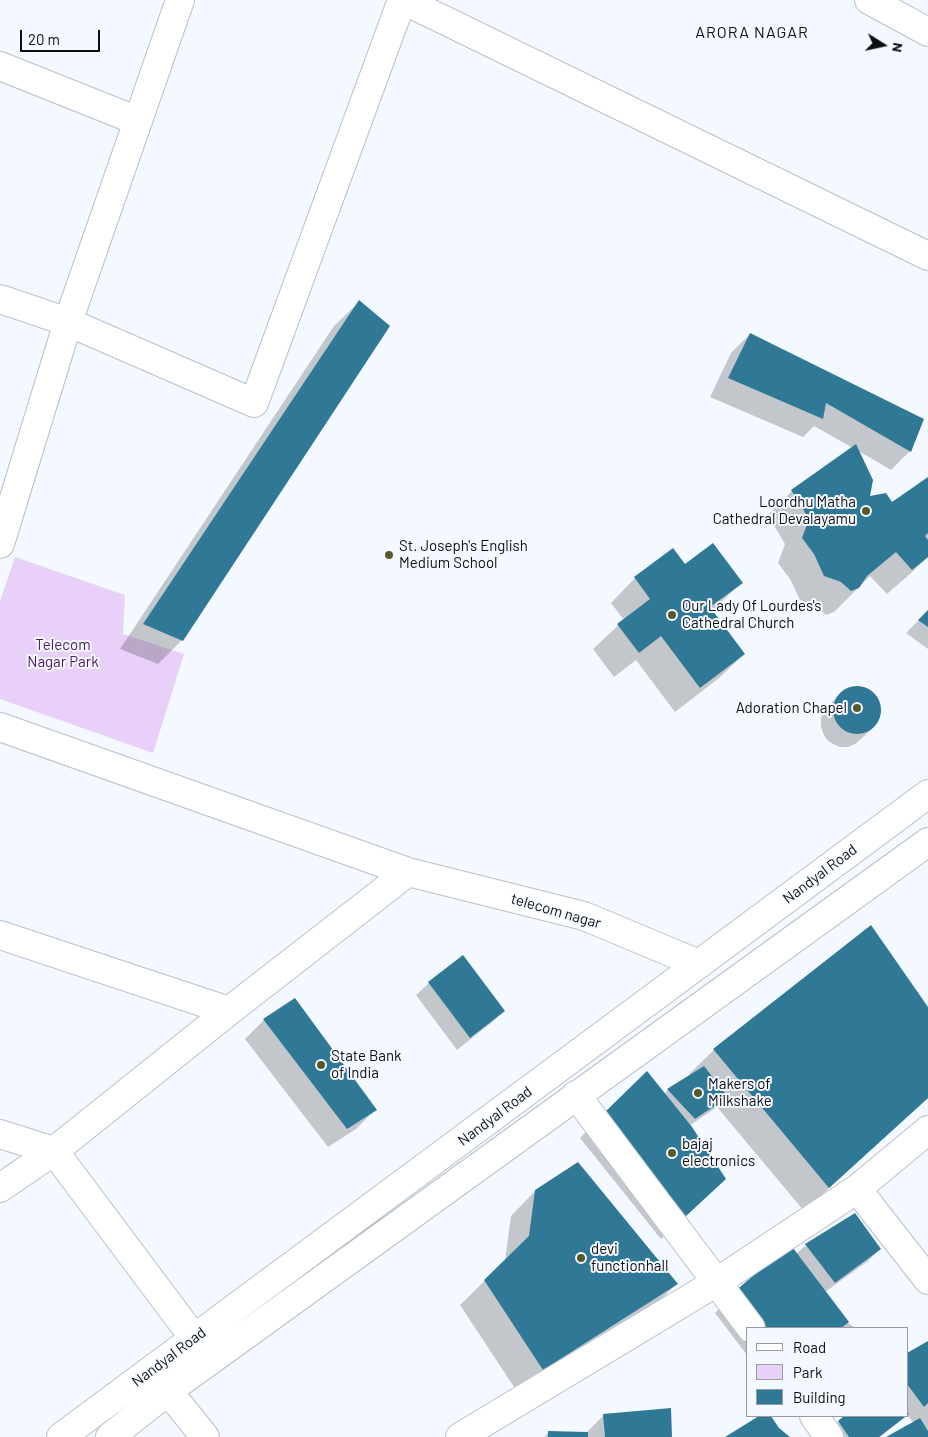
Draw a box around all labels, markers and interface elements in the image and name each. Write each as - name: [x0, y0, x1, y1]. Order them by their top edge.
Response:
- scale bar: [22, 20, 102, 52]
- north arrow: [858, 20, 908, 70]
- district label: ARORA NAGAR: [694, 23, 810, 43]
- text: 20 m: [28, 30, 60, 48]
- text: N: [889, 42, 907, 54]
- place label: Loordhu Matha Cathedral Devalayamu: [713, 493, 856, 528]
- marker: Loordhu Matha Cathedral Devalayamu: [860, 505, 872, 517]
- place label: St. Joseph's English Medium School: [399, 537, 528, 572]
- marker: St. Joseph's English Medium School: [383, 549, 395, 561]
- place label: Our Lady Of Lourdes's Cathedral Church: [682, 597, 822, 632]
- marker: Our Lady Of Lourdes's Cathedral Church: [666, 609, 678, 621]
- park label: Telecom Nagar Park: [27, 636, 99, 671]
- place label: Adoration Chapel: [736, 699, 847, 717]
- marker: Adoration Chapel: [851, 702, 863, 714]
- street label: Nandyal Road: [779, 840, 861, 908]
- street label: telecom nagar: [509, 890, 603, 932]
- place label: State Bank of India: [331, 1047, 402, 1082]
- marker: State Bank of India: [315, 1059, 327, 1071]
- place label: Makers of Milkshake: [708, 1075, 772, 1110]
- street label: Nandyal Road: [454, 1082, 536, 1150]
- marker: Makers of Milkshake: [692, 1087, 704, 1099]
- place label: bajaj electronics: [682, 1135, 755, 1170]
- marker: bajaj electronics: [666, 1147, 678, 1159]
- place label: devi functionhall: [591, 1240, 668, 1275]
- marker: devi functionhall: [575, 1252, 587, 1264]
- street label: Nandyal Road: [128, 1323, 210, 1391]
- legend: [746, 1327, 908, 1417]
- text: Road: [793, 1338, 826, 1356]
- text: Park: [793, 1363, 822, 1381]
- text: Building: [793, 1388, 846, 1406]

